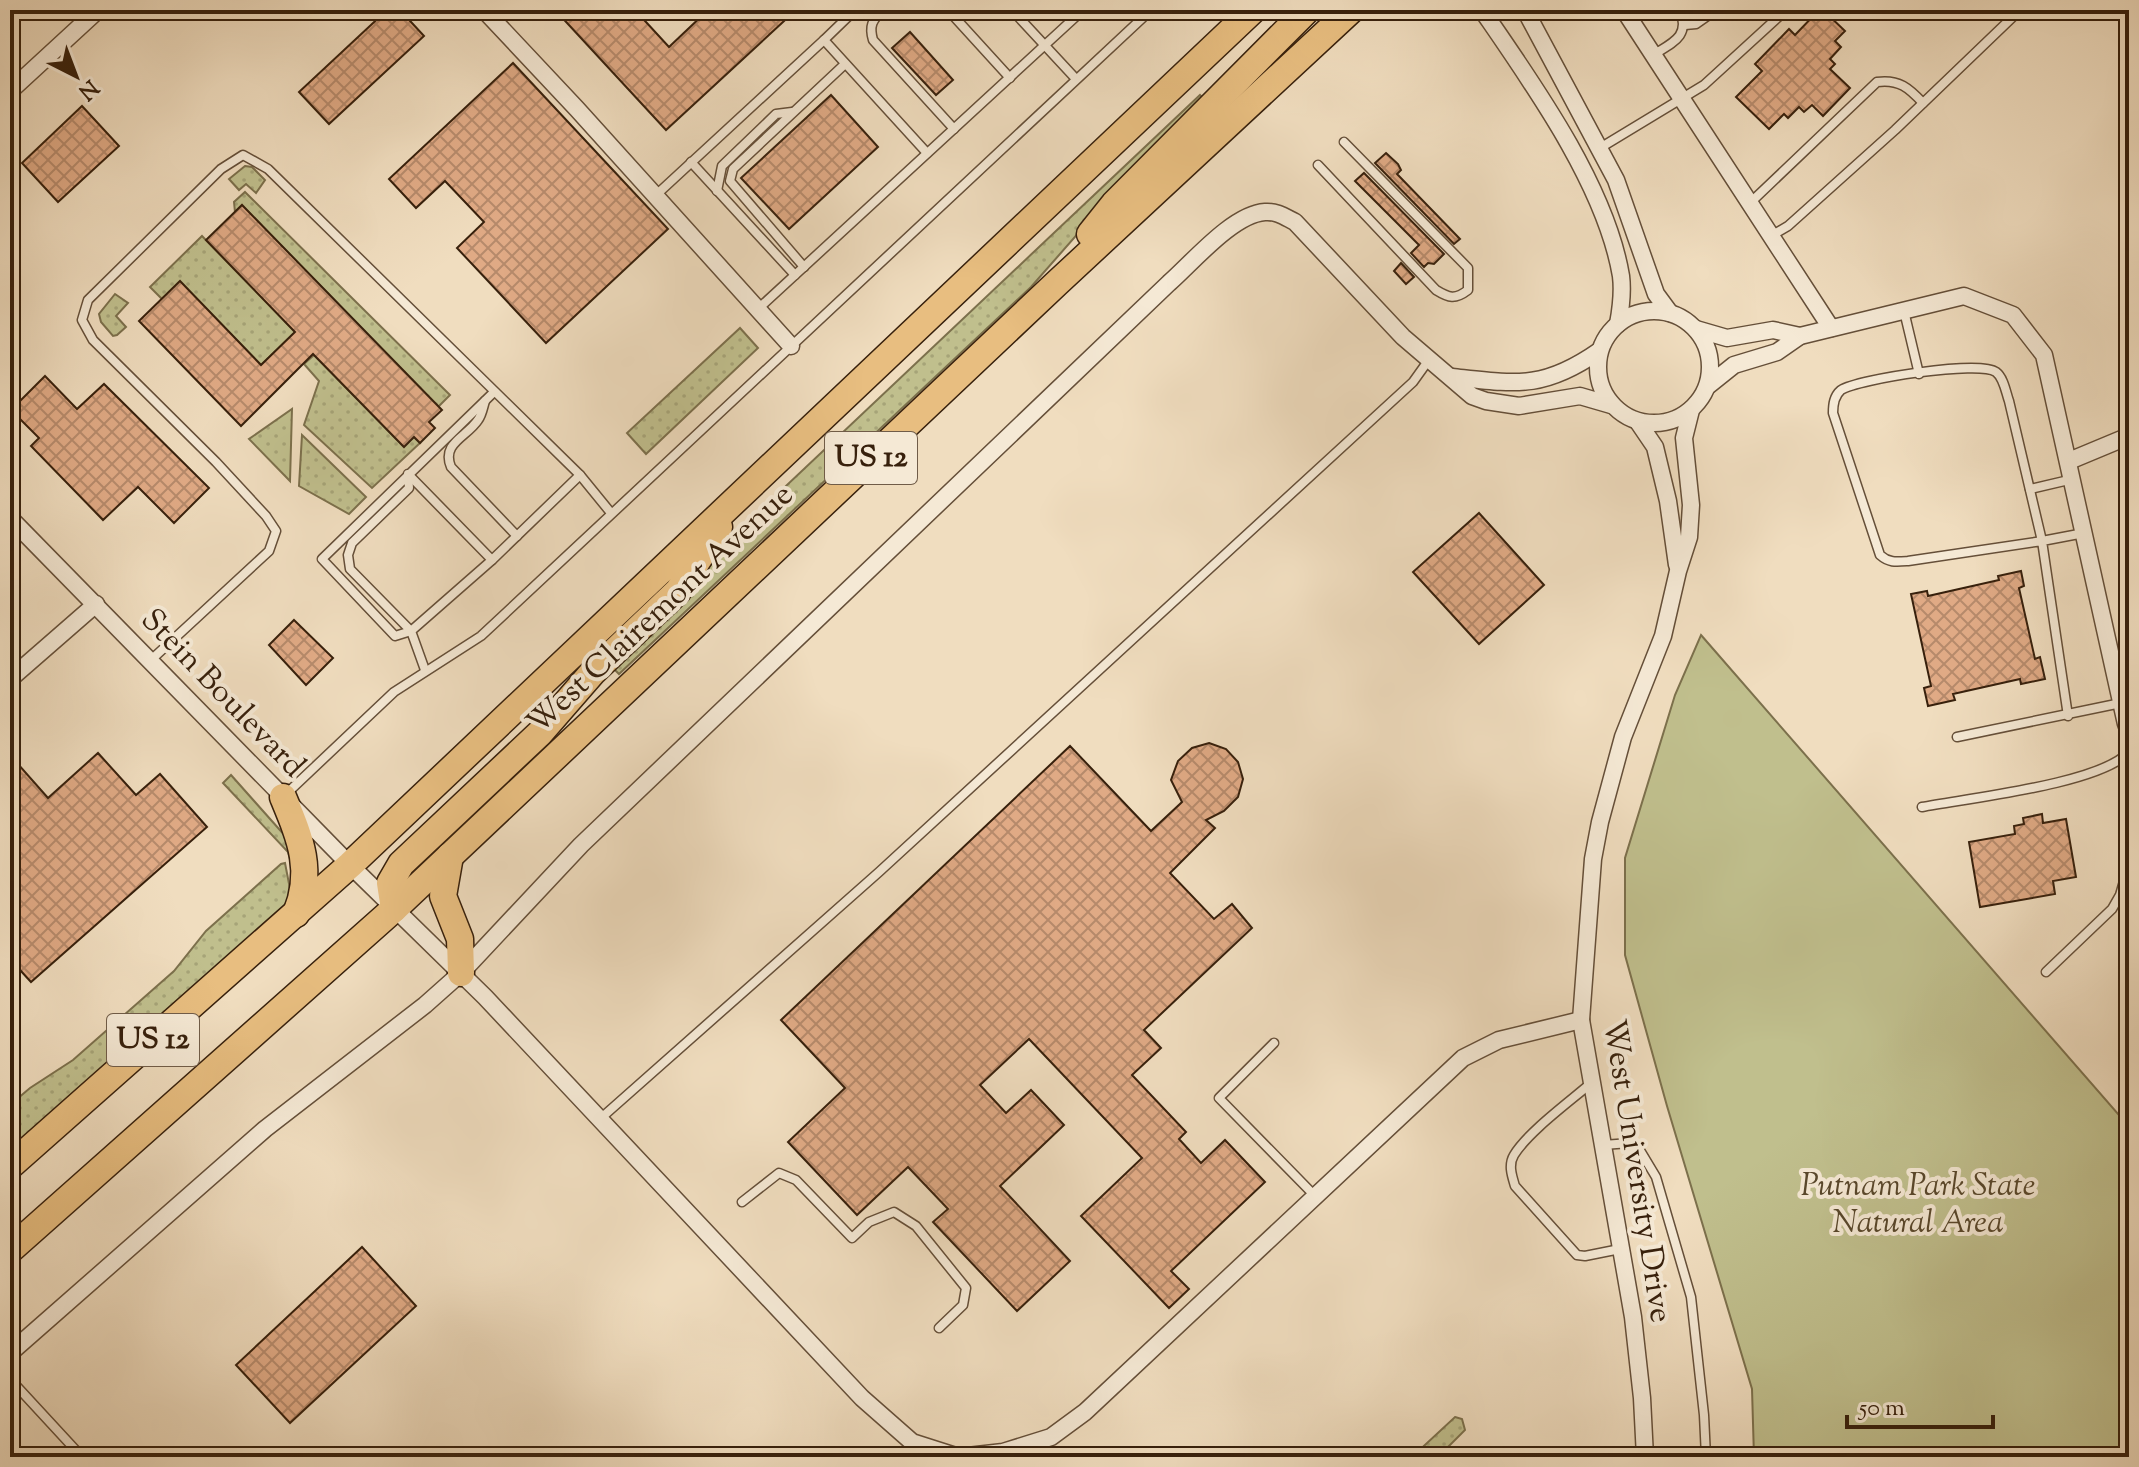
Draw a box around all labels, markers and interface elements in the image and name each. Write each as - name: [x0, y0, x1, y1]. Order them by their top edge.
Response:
- north arrow: [36, 36, 116, 116]
- text: N: [70, 71, 105, 107]
- road number: US 12: [825, 432, 917, 484]
- street label: West Clairemont Avenue: [517, 474, 805, 746]
- street label: Stein Boulevard: [129, 599, 315, 789]
- road number: US 12: [107, 1014, 199, 1066]
- street label: West University Drive: [1589, 1016, 1683, 1326]
- park label: Putnam Park State Natural Area: [1801, 1164, 2035, 1247]
- scale bar: [1847, 1379, 1993, 1429]
- text: 50 m: [1857, 1392, 1905, 1426]

